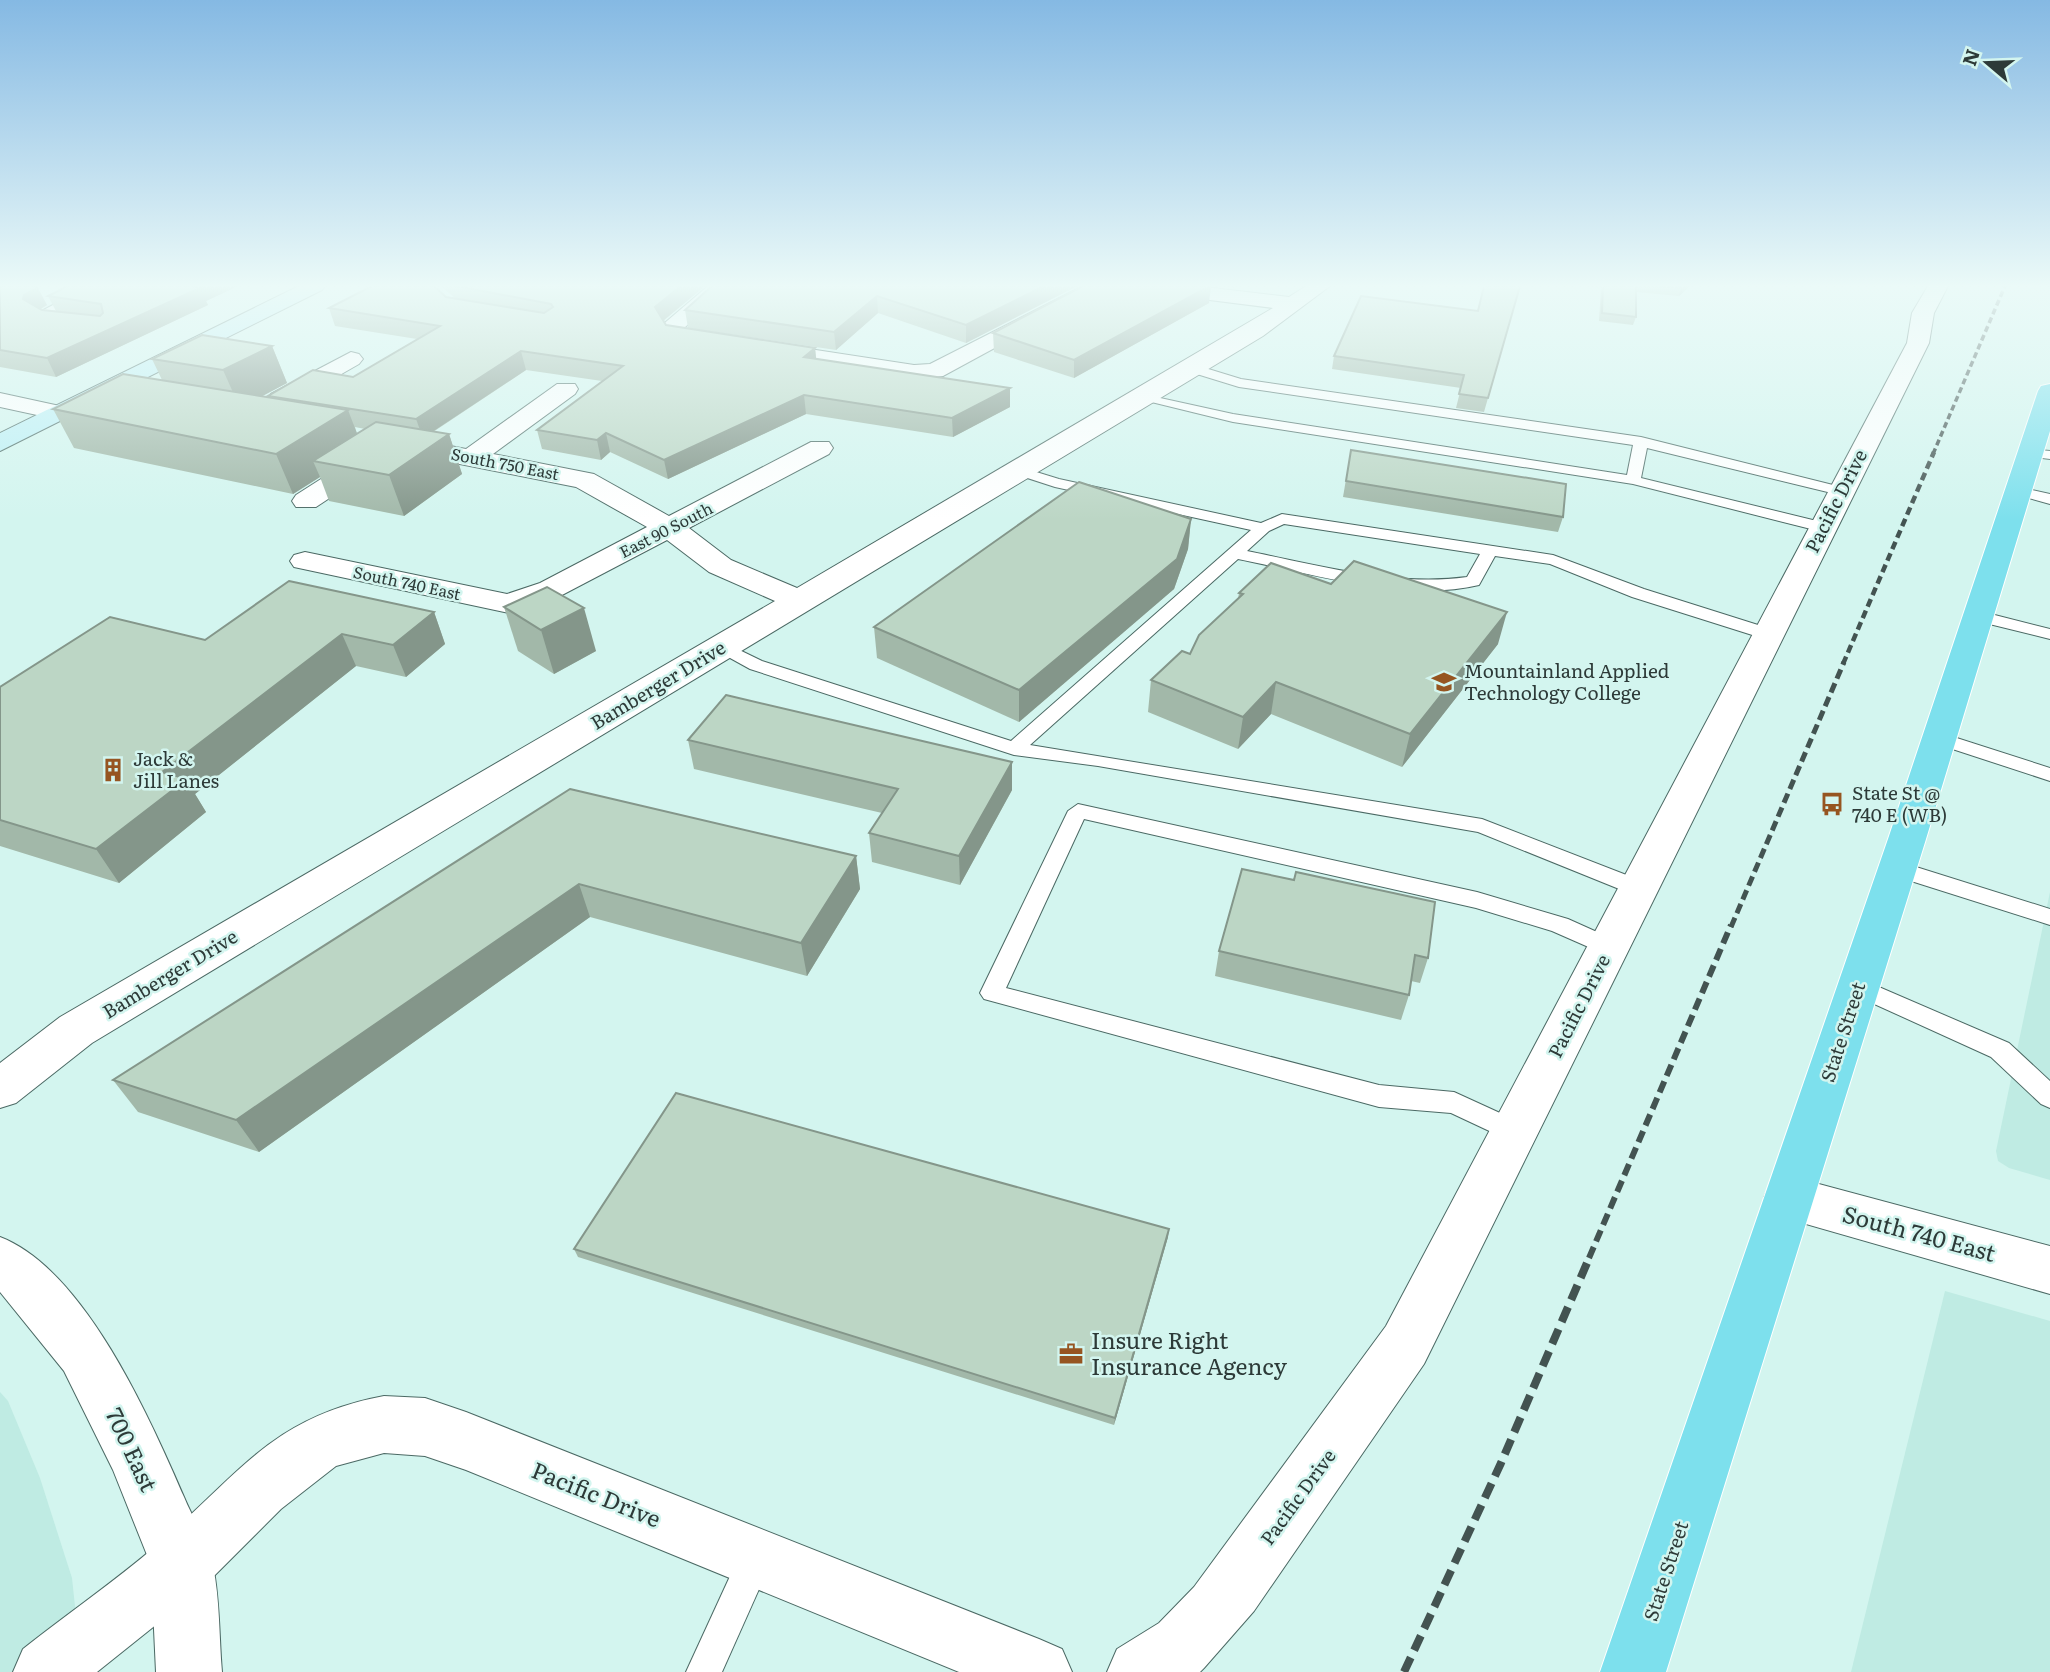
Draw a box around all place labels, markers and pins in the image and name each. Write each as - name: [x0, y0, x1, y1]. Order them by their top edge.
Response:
- place label: Mountainland Applied Technology College: [1464, 656, 1670, 706]
- school or university icon: Mountainland Applied Technology College: [1430, 668, 1458, 696]
- place label: Jack & Jill Lanes: [133, 744, 220, 794]
- building icon: Jack & Jill Lanes: [99, 756, 127, 784]
- place label: State St @ 740 E (WB): [1852, 778, 1947, 828]
- bus stop icon: State St @ 740 E (WB): [1818, 790, 1846, 818]
- place label: Insure Right Insurance Agency: [1091, 1322, 1288, 1382]
- office icon: Insure Right Insurance Agency: [1057, 1340, 1085, 1368]

